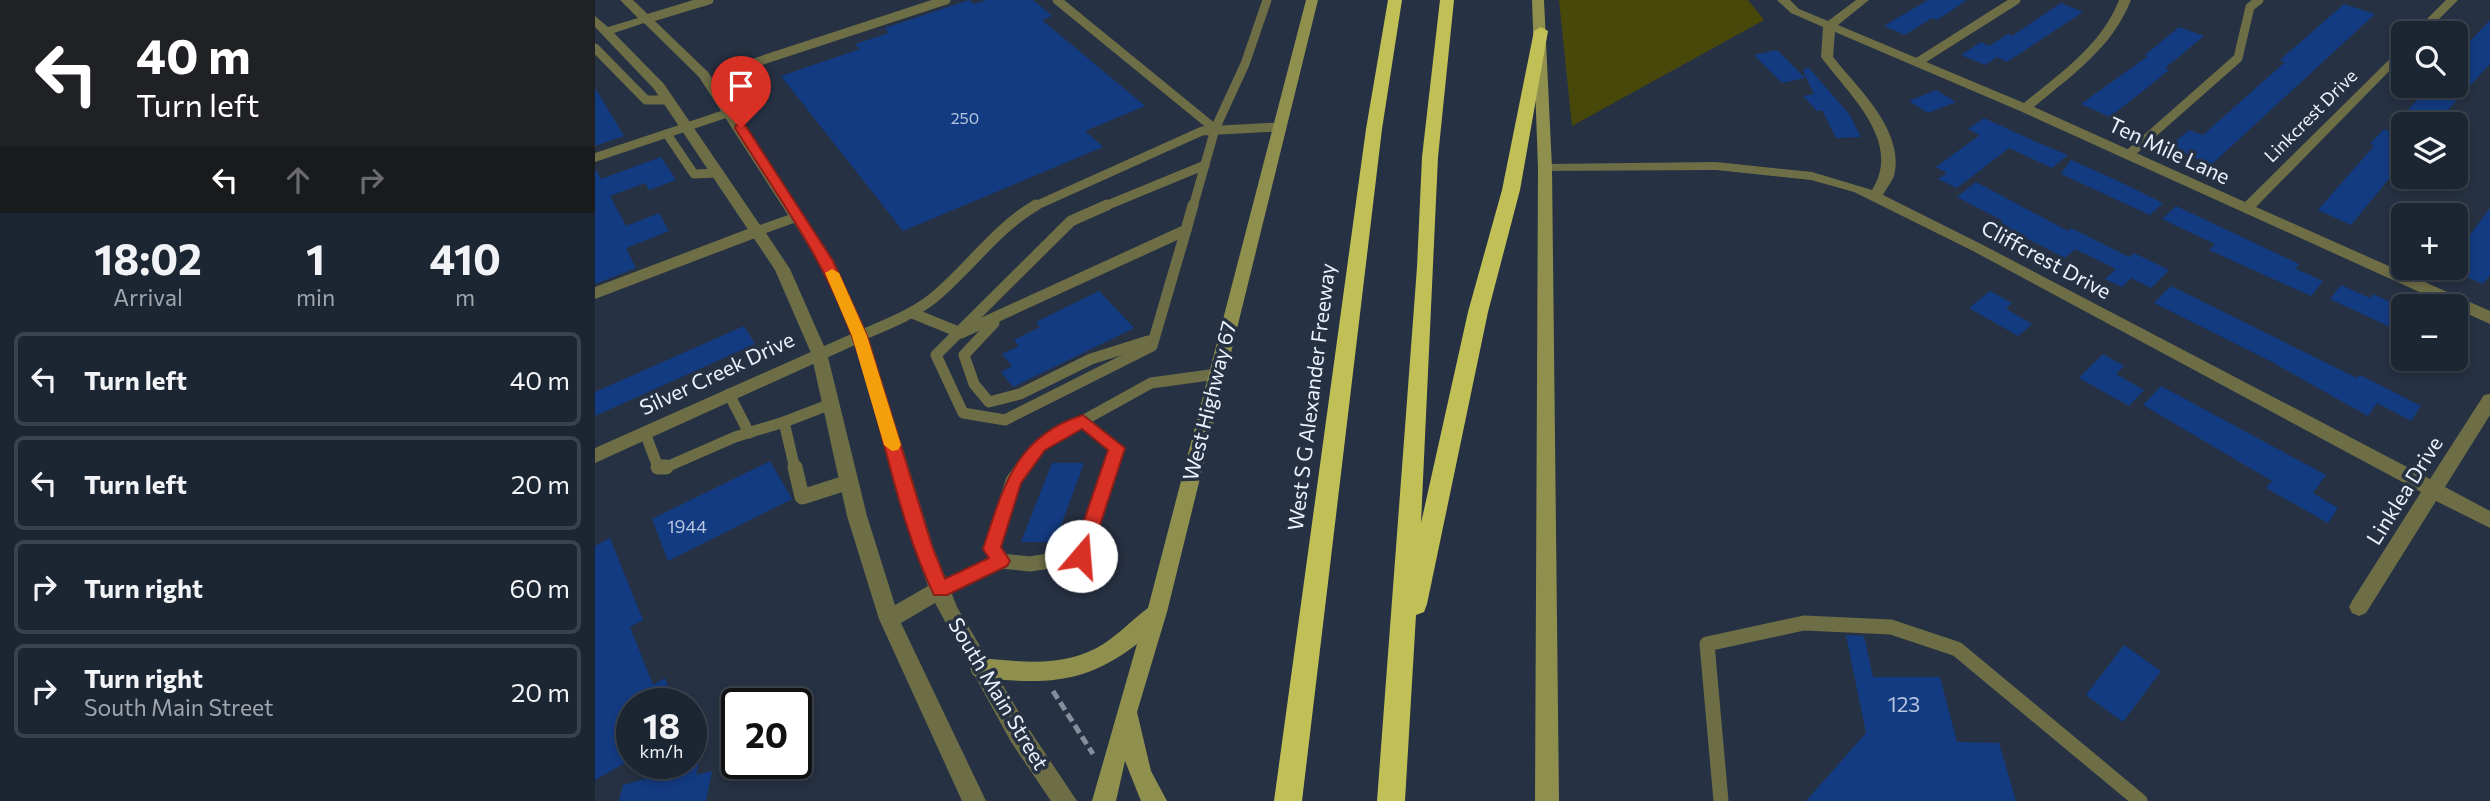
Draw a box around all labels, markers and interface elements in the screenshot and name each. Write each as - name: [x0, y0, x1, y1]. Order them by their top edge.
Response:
- map controls: [2391, 21, 2468, 371]
- button: search: [2391, 21, 2468, 98]
- text: 40 m: [136, 24, 251, 84]
- icon: left: [21, 28, 112, 119]
- pin: [711, 56, 771, 128]
- street label: Linkcrest Drive: [2259, 64, 2361, 166]
- icon: arrive: [722, 67, 760, 105]
- text: Turn left: [136, 84, 260, 124]
- house number: 250: [951, 108, 979, 127]
- street label: Ten Mile Lane: [2105, 111, 2234, 189]
- button: layers: [2391, 112, 2468, 189]
- icon: left: [206, 161, 244, 199]
- icon: ahead: [279, 161, 317, 199]
- icon: right: [352, 161, 390, 199]
- button: +: [2391, 203, 2468, 280]
- street label: Cliffcrest Drive: [1978, 214, 2116, 303]
- text: 18:02: [94, 232, 202, 284]
- text: 1: [306, 232, 325, 284]
- text: 410: [429, 232, 501, 284]
- street label: West S G Alexander Freeway: [1282, 261, 1339, 532]
- text: Arrival: [113, 283, 183, 311]
- text: min: [296, 283, 335, 311]
- text: m: [455, 283, 475, 311]
- button: −: [2391, 294, 2468, 371]
- street label: West Highway 67: [1177, 318, 1240, 483]
- street label: Silver Creek Drive: [635, 326, 798, 419]
- icon: left: [25, 360, 63, 398]
- text: Turn left: [84, 364, 187, 395]
- text: 40 m: [510, 364, 570, 395]
- street label: Linklea Drive: [2361, 431, 2447, 549]
- icon: left: [25, 464, 63, 502]
- text: Turn left: [84, 468, 187, 499]
- text: 20 m: [511, 468, 570, 499]
- house number: 1944: [667, 515, 707, 537]
- position arrow: [1044, 519, 1118, 593]
- icon: right: [25, 568, 63, 606]
- text: Turn right: [84, 572, 203, 603]
- text: 60 m: [510, 572, 570, 603]
- street label: South Main Street: [944, 613, 1055, 774]
- text: Turn right: [84, 662, 203, 693]
- icon: right: [25, 672, 63, 710]
- text: 20 m: [511, 676, 570, 707]
- speed limit sign: 20: [721, 688, 812, 779]
- house number: 123: [1888, 691, 1920, 716]
- text: South Main Street: [84, 693, 273, 721]
- text: 18: [643, 703, 680, 746]
- text: km/h: [640, 740, 683, 762]

